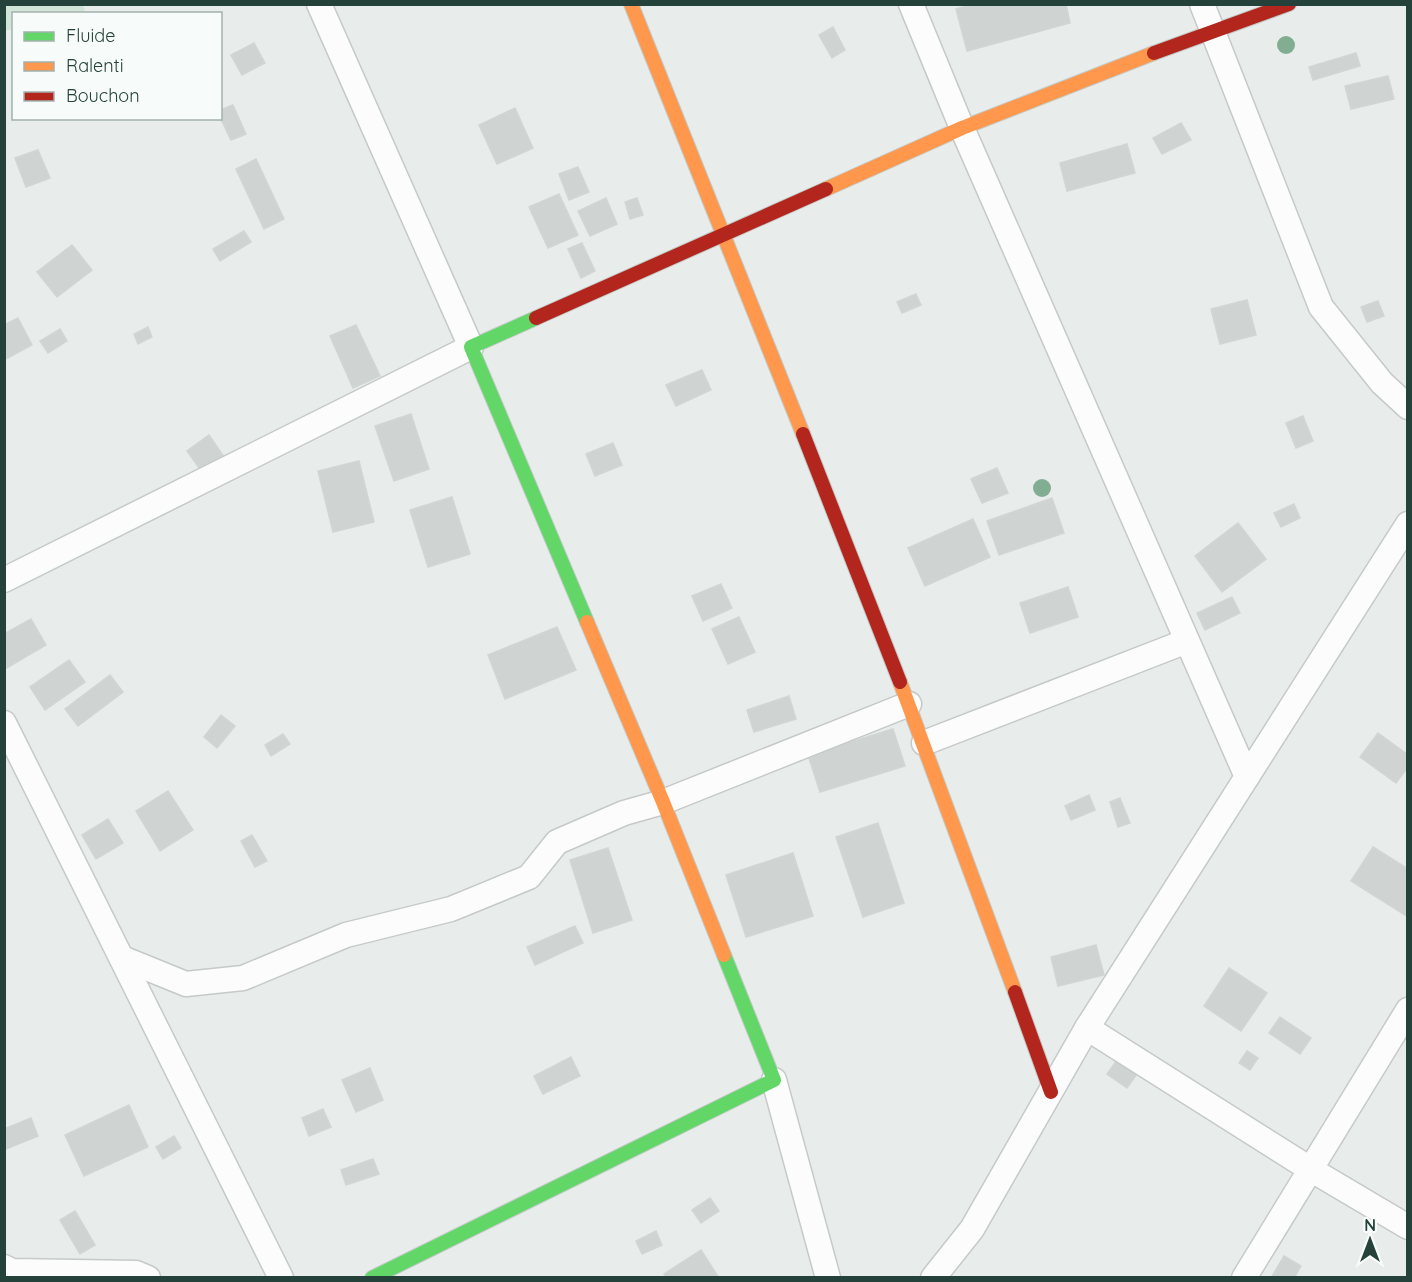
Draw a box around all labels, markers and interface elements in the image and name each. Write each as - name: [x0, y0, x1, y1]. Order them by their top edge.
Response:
- legend: [12, 12, 222, 120]
- text: Fluide: [66, 24, 115, 47]
- text: Ralenti: [66, 54, 124, 77]
- text: Bouchon: [66, 84, 140, 107]
- north arrow: [1340, 1210, 1400, 1270]
- text: N: [1364, 1215, 1376, 1235]

